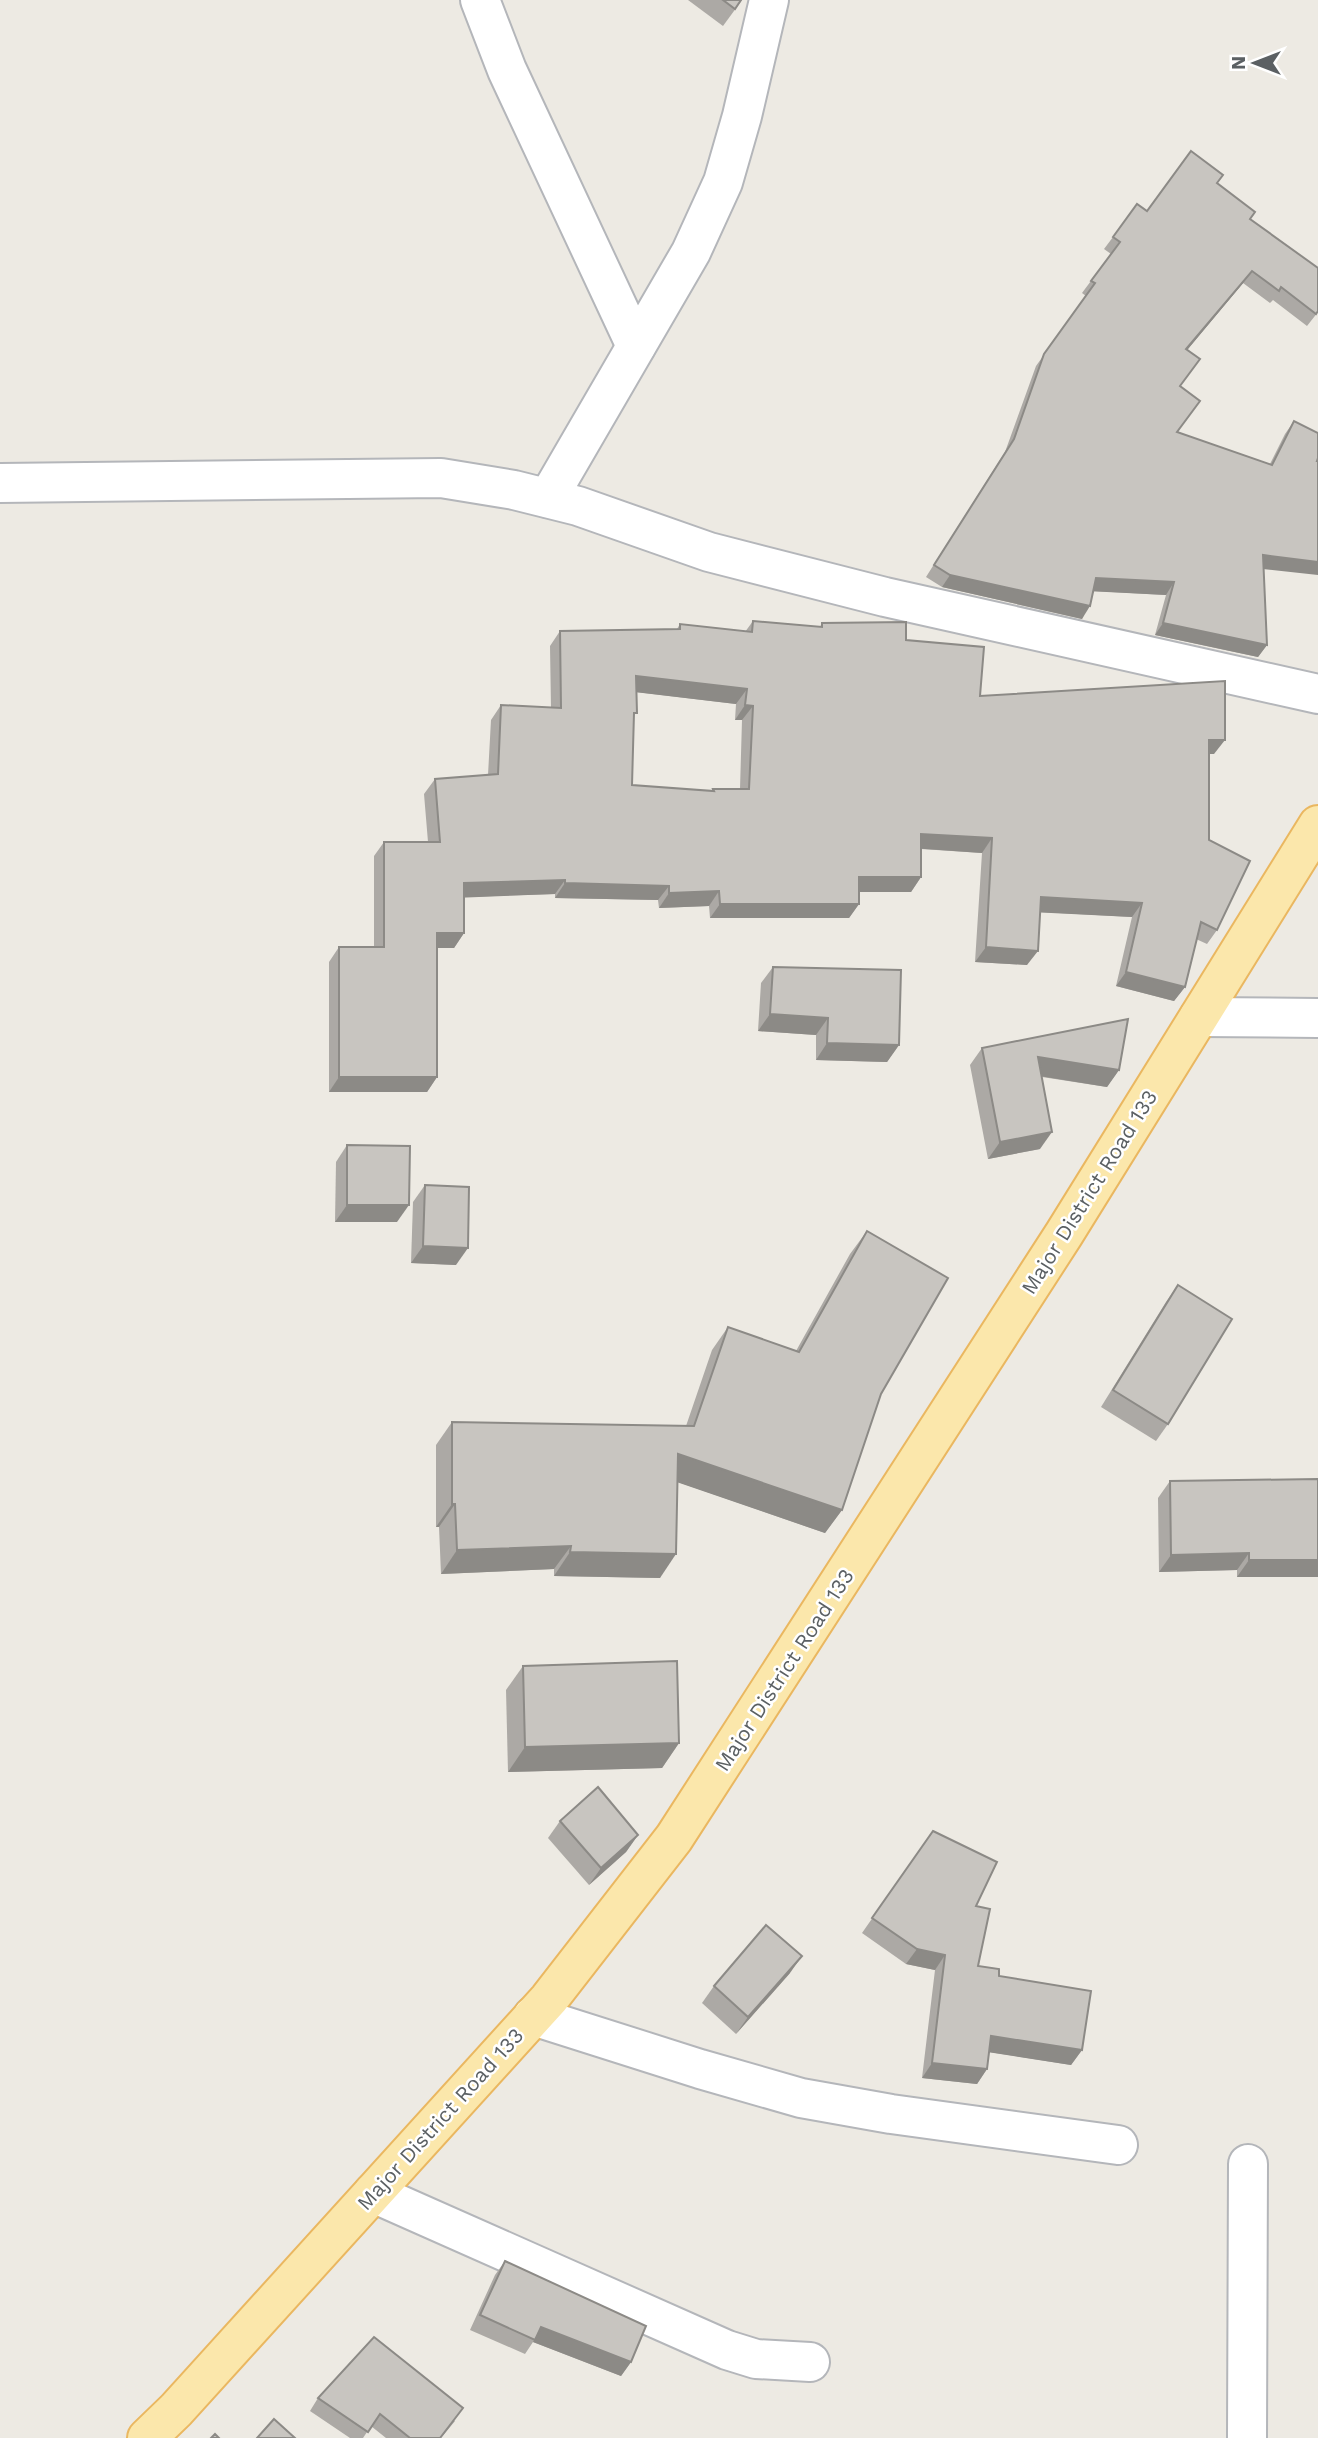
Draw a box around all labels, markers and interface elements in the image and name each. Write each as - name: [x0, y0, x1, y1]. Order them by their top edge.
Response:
- north arrow: [1220, 28, 1290, 98]
- text: N: [1227, 56, 1250, 70]
- street label: Major District Road 133: [1016, 1085, 1162, 1299]
- street label: Major District Road 133: [709, 1564, 859, 1776]
- street label: Major District Road 133: [352, 2023, 528, 2215]

